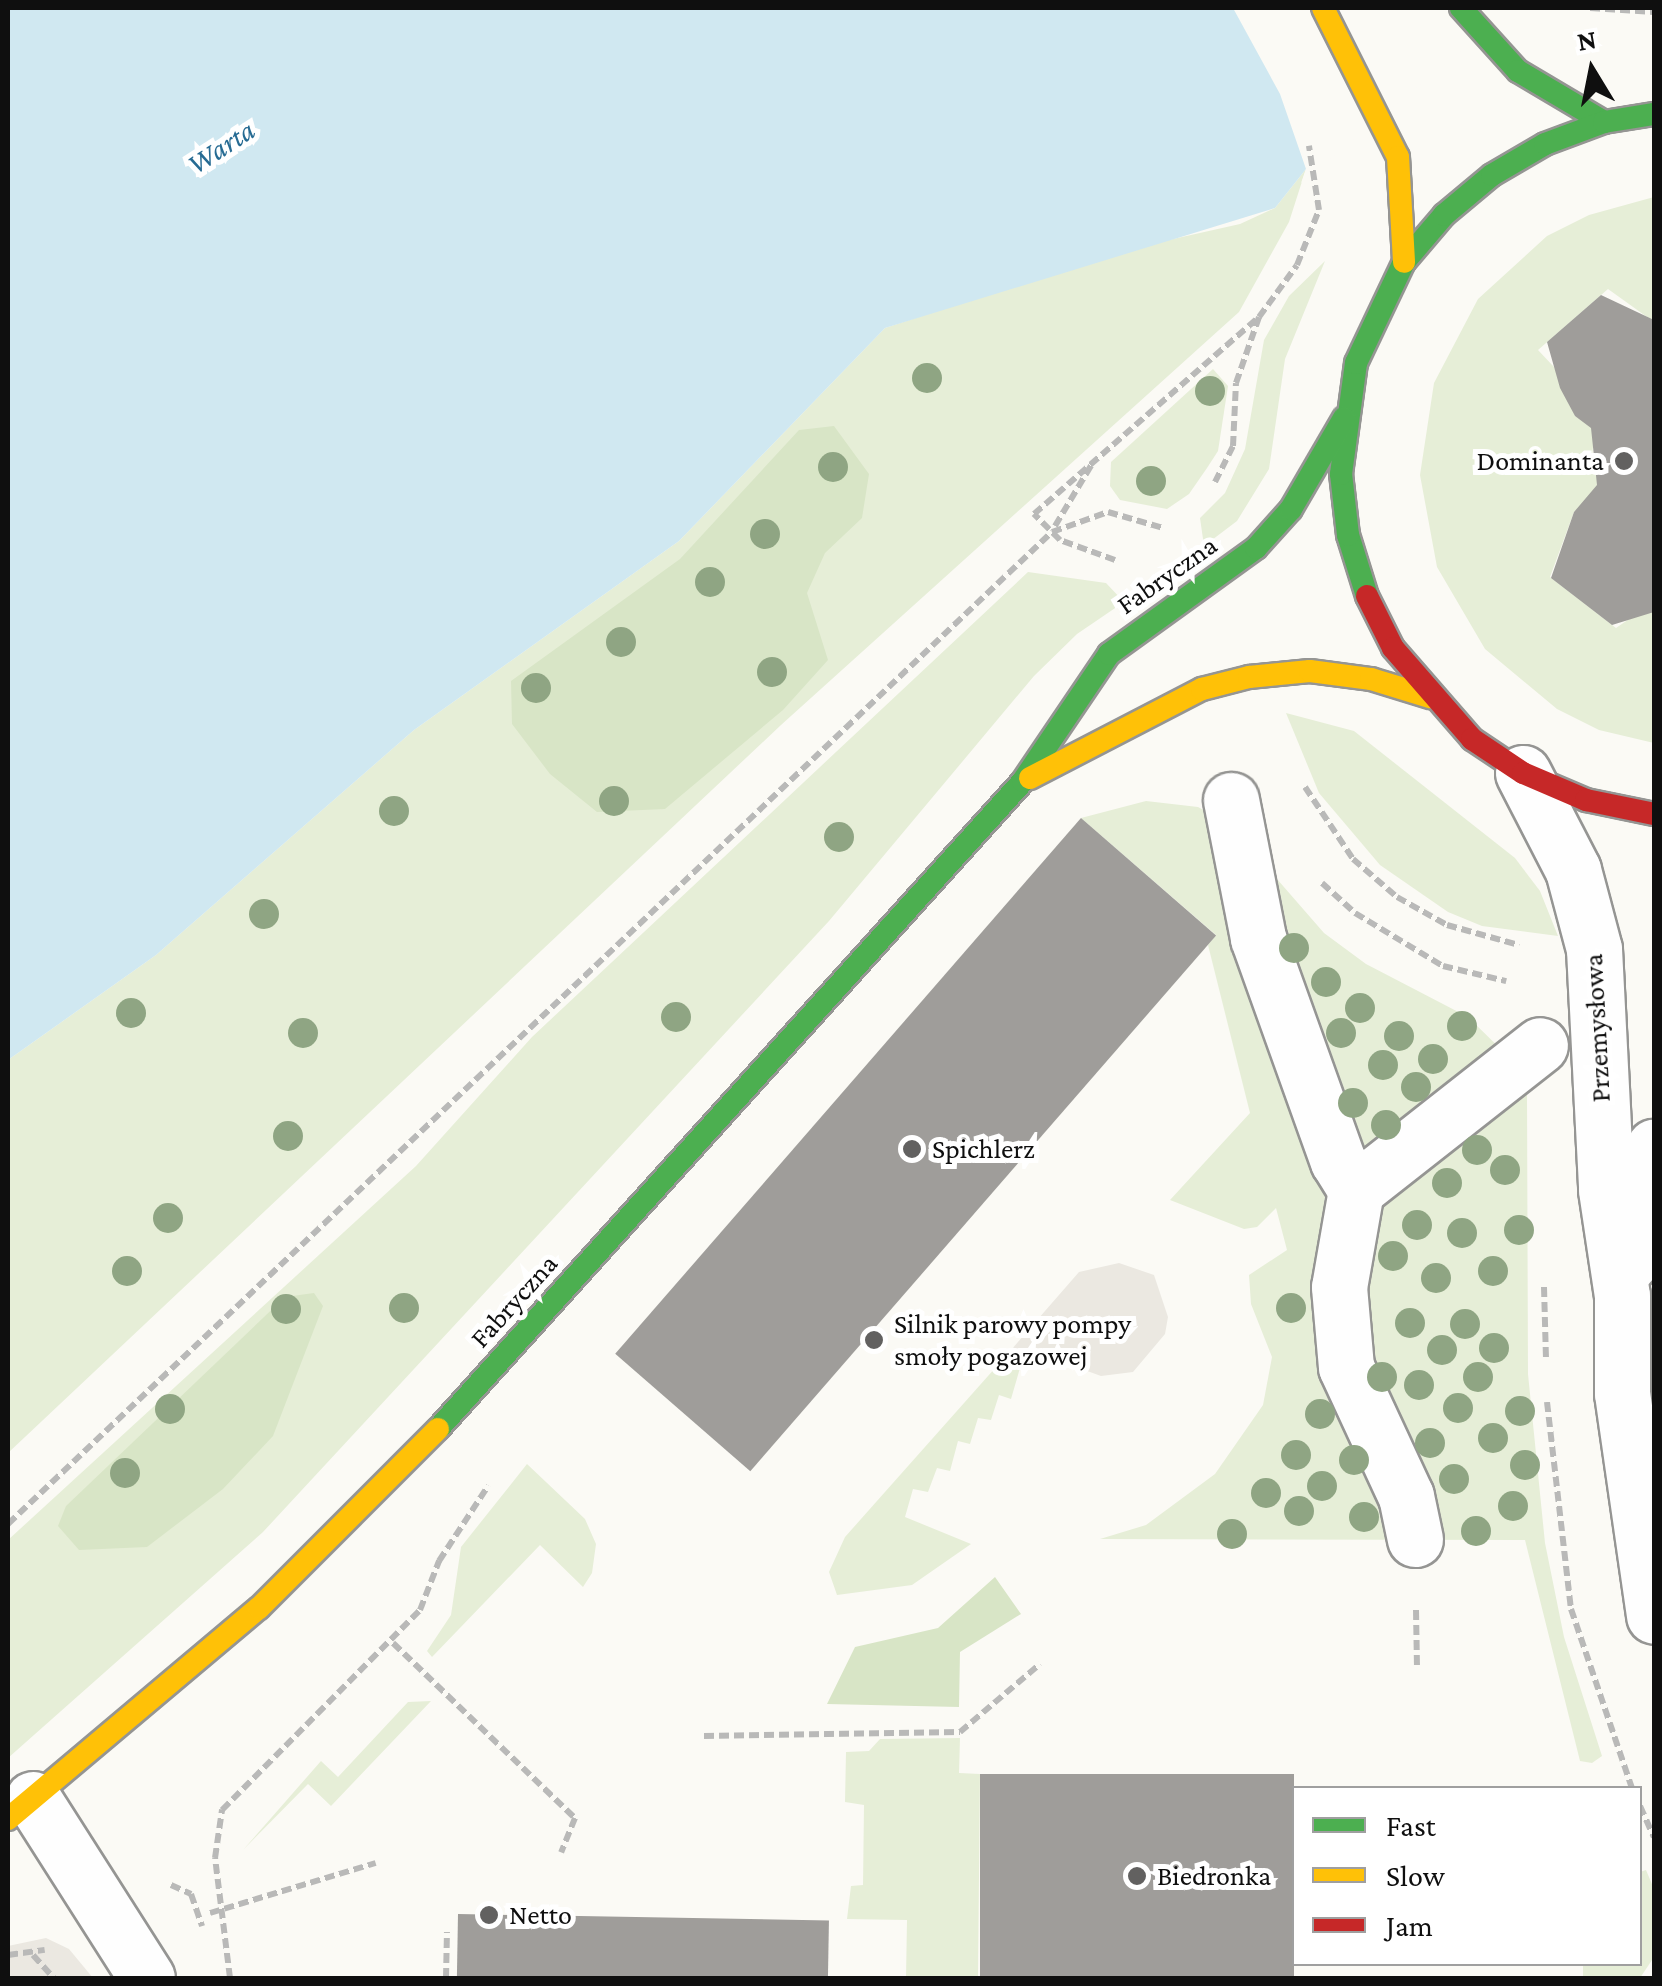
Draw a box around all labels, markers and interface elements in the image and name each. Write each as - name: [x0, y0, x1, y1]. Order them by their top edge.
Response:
- north arrow: [1542, 20, 1642, 120]
- text: N: [1575, 23, 1599, 57]
- water label: Warta: [180, 112, 262, 182]
- place label: Dominanta: [1476, 444, 1604, 478]
- marker: Dominanta: [1613, 450, 1635, 472]
- street label: Fabryczna: [1110, 528, 1224, 622]
- street label: Przemysłowa: [1576, 953, 1618, 1103]
- place label: Spichlerz: [932, 1132, 1035, 1166]
- marker: Spichlerz: [901, 1138, 923, 1160]
- street label: Fabryczna: [463, 1247, 565, 1355]
- place label: Silnik parowy pompy smoły pogazowej: [894, 1307, 1131, 1373]
- marker: Silnik parowy pompy smoły pogazowej: [863, 1329, 885, 1351]
- legend: [1292, 1786, 1642, 1966]
- text: Fast: [1386, 1809, 1436, 1842]
- place label: Biedronka: [1157, 1859, 1271, 1893]
- text: Slow: [1386, 1859, 1445, 1892]
- marker: Biedronka: [1126, 1865, 1148, 1887]
- place label: Netto: [509, 1898, 572, 1932]
- marker: Netto: [478, 1904, 500, 1926]
- text: Jam: [1386, 1909, 1433, 1942]

